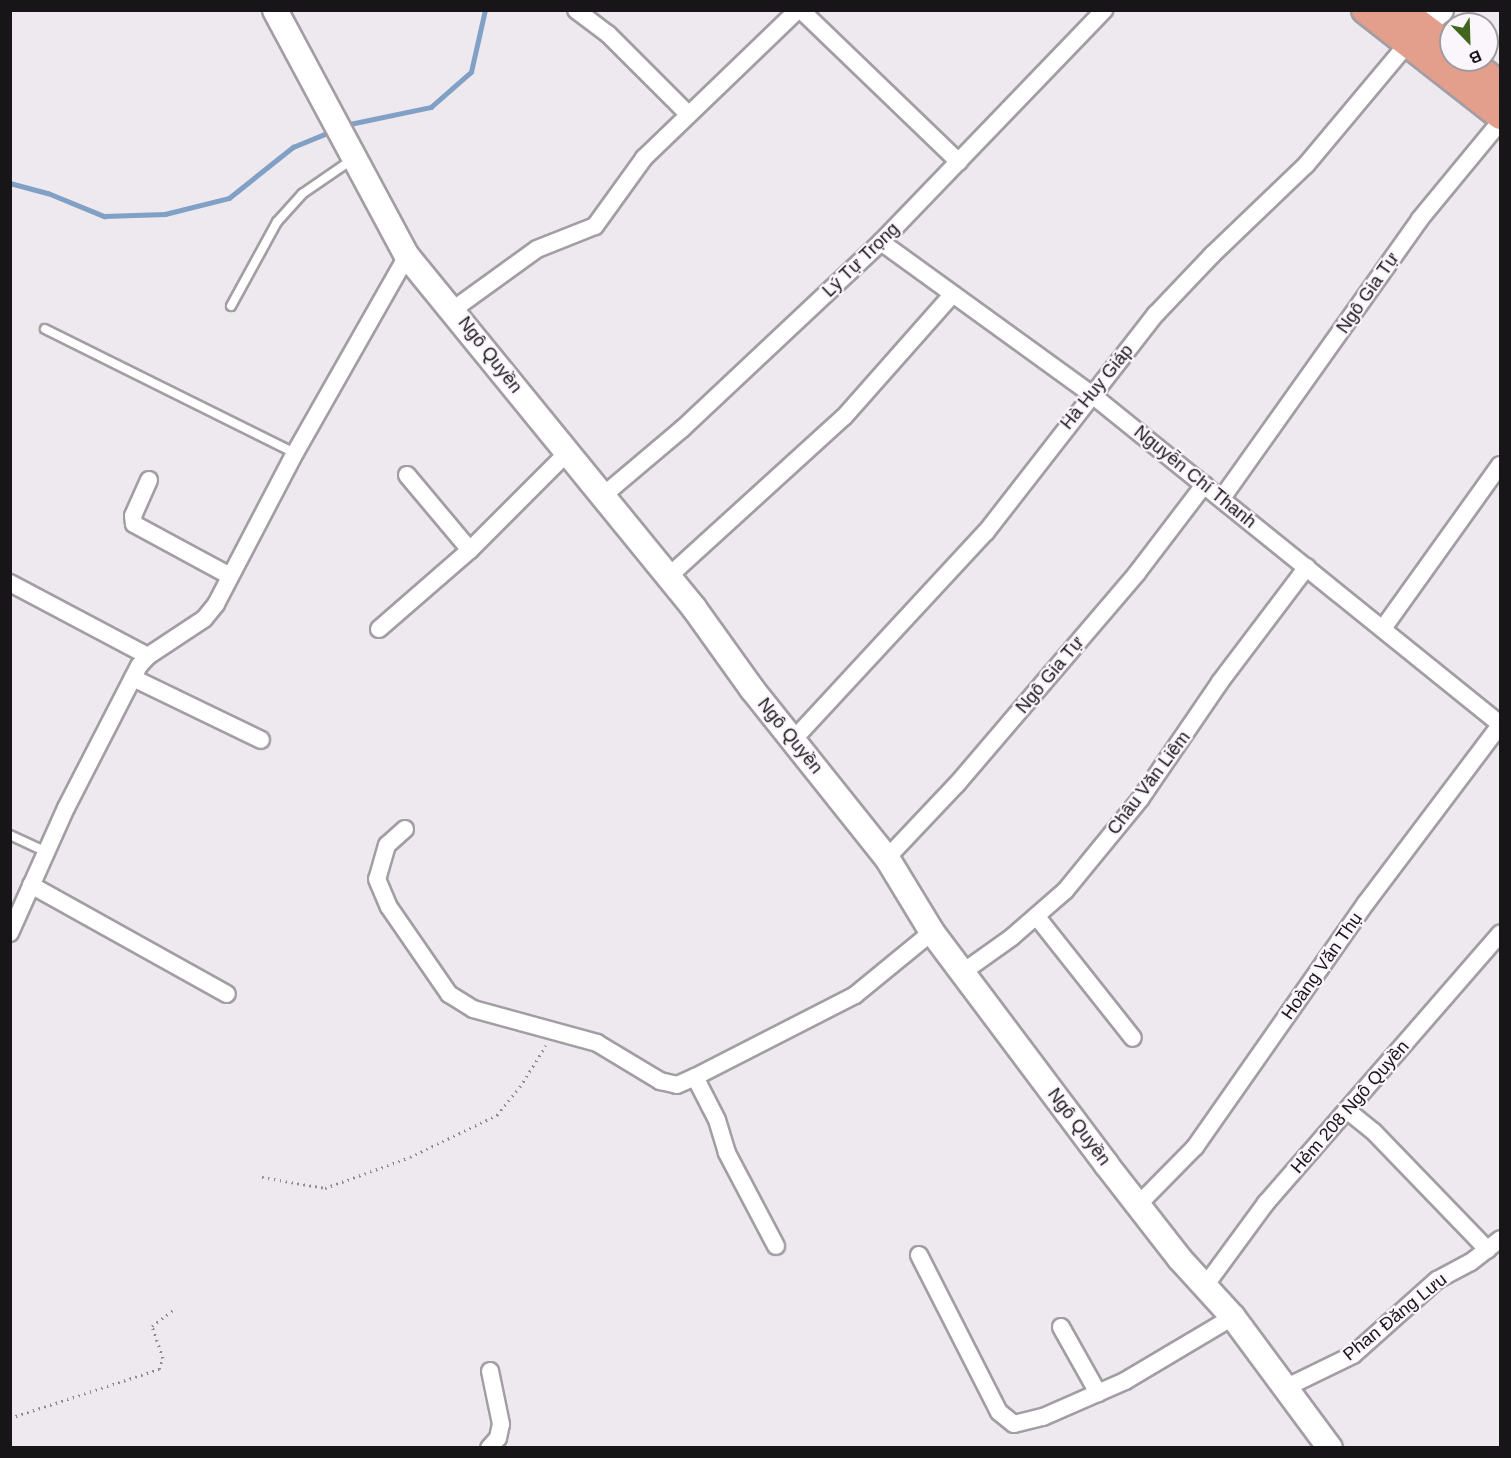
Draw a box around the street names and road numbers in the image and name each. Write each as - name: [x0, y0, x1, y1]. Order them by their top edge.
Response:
- street label: Lý Tự Trọng: [818, 218, 904, 302]
- street label: Ngô Gia Tự: [1332, 248, 1404, 338]
- street label: Ngô Quyền: [453, 312, 527, 398]
- street label: Hà Huy Giáp: [1056, 340, 1138, 434]
- street label: Nguyễn Chí Thanh: [1129, 421, 1261, 533]
- street label: Ngô Gia Tự: [1011, 632, 1089, 718]
- street label: Ngô Quyền: [753, 694, 827, 778]
- street label: Châu Văn Liêm: [1103, 727, 1195, 839]
- street label: Hoàng Văn Thụ: [1277, 908, 1367, 1024]
- street label: Hẻm 208 Ngô Quyền: [1286, 1036, 1414, 1178]
- street label: Ngô Quyền: [1043, 1084, 1115, 1170]
- street label: Phan Đăng Lưu: [1339, 1269, 1451, 1365]

